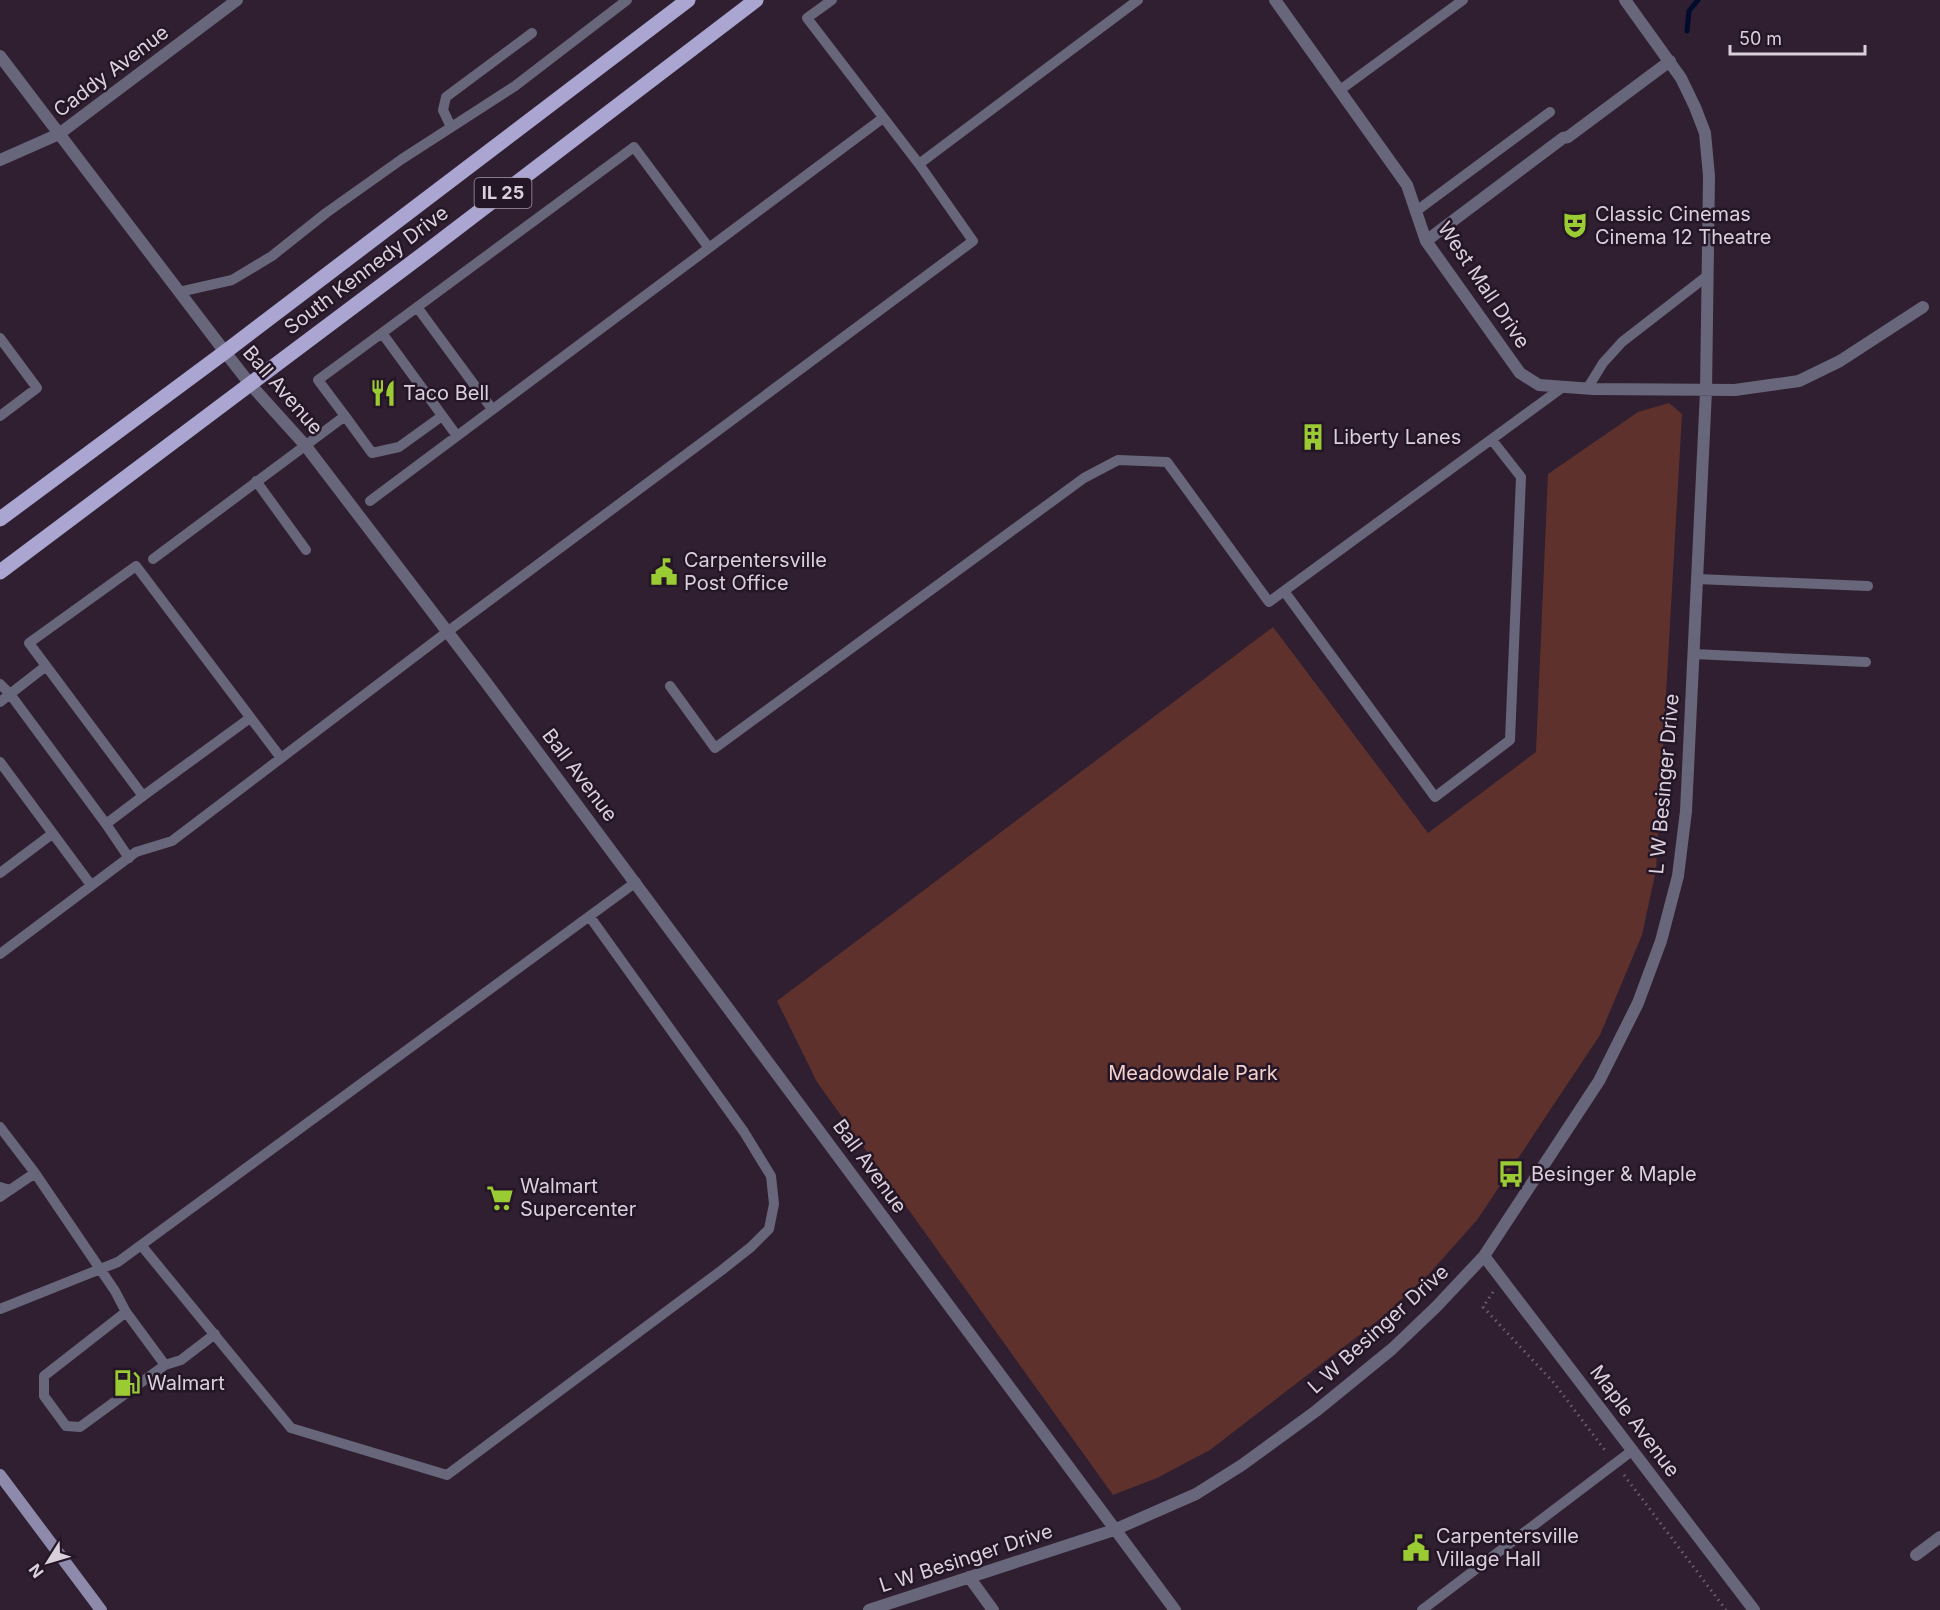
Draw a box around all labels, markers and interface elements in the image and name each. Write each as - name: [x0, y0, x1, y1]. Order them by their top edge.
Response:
- scale bar: [1730, 18, 1865, 56]
- street label: Caddy Avenue: [49, 20, 173, 122]
- text: 50 m: [1739, 28, 1782, 49]
- road number: IL 25: [474, 178, 532, 208]
- street label: South Kennedy Drive: [279, 201, 453, 339]
- place label: Classic Cinemas Cinema 12 Theatre: [1595, 202, 1771, 249]
- theatre icon: Classic Cinemas Cinema 12 Theatre: [1560, 210, 1590, 240]
- street label: West Mall Drive: [1433, 217, 1535, 353]
- street label: Ball Avenue: [238, 341, 328, 439]
- restaurant icon: Taco Bell: [368, 378, 398, 408]
- place label: Taco Bell: [403, 381, 489, 405]
- building icon: Liberty Lanes: [1298, 422, 1328, 452]
- place label: Liberty Lanes: [1333, 425, 1461, 449]
- place label: Carpentersville Post Office: [684, 548, 827, 595]
- public building icon: Carpentersville Post Office: [649, 557, 679, 587]
- street label: L W Besinger Drive: [1644, 693, 1684, 875]
- street label: Ball Avenue: [537, 724, 623, 826]
- park label: Meadowdale Park: [1108, 1061, 1278, 1085]
- street label: Ball Avenue: [828, 1114, 912, 1218]
- bus stop icon: Besinger & Maple: [1496, 1159, 1526, 1189]
- place label: Besinger & Maple: [1531, 1162, 1697, 1186]
- place label: Walmart Supercenter: [520, 1174, 637, 1221]
- supermarket icon: Walmart Supercenter: [485, 1183, 515, 1213]
- street label: L W Besinger Drive: [1303, 1260, 1453, 1398]
- street label: Maple Avenue: [1585, 1360, 1685, 1482]
- fuel station icon: Walmart: [112, 1368, 142, 1398]
- place label: Walmart: [147, 1371, 225, 1395]
- street label: L W Besinger Drive: [876, 1519, 1056, 1597]
- place label: Carpentersville Village Hall: [1436, 1524, 1579, 1571]
- north arrow: [18, 1532, 78, 1592]
- public building icon: Carpentersville Village Hall: [1401, 1533, 1431, 1563]
- text: N: [24, 1560, 48, 1582]

